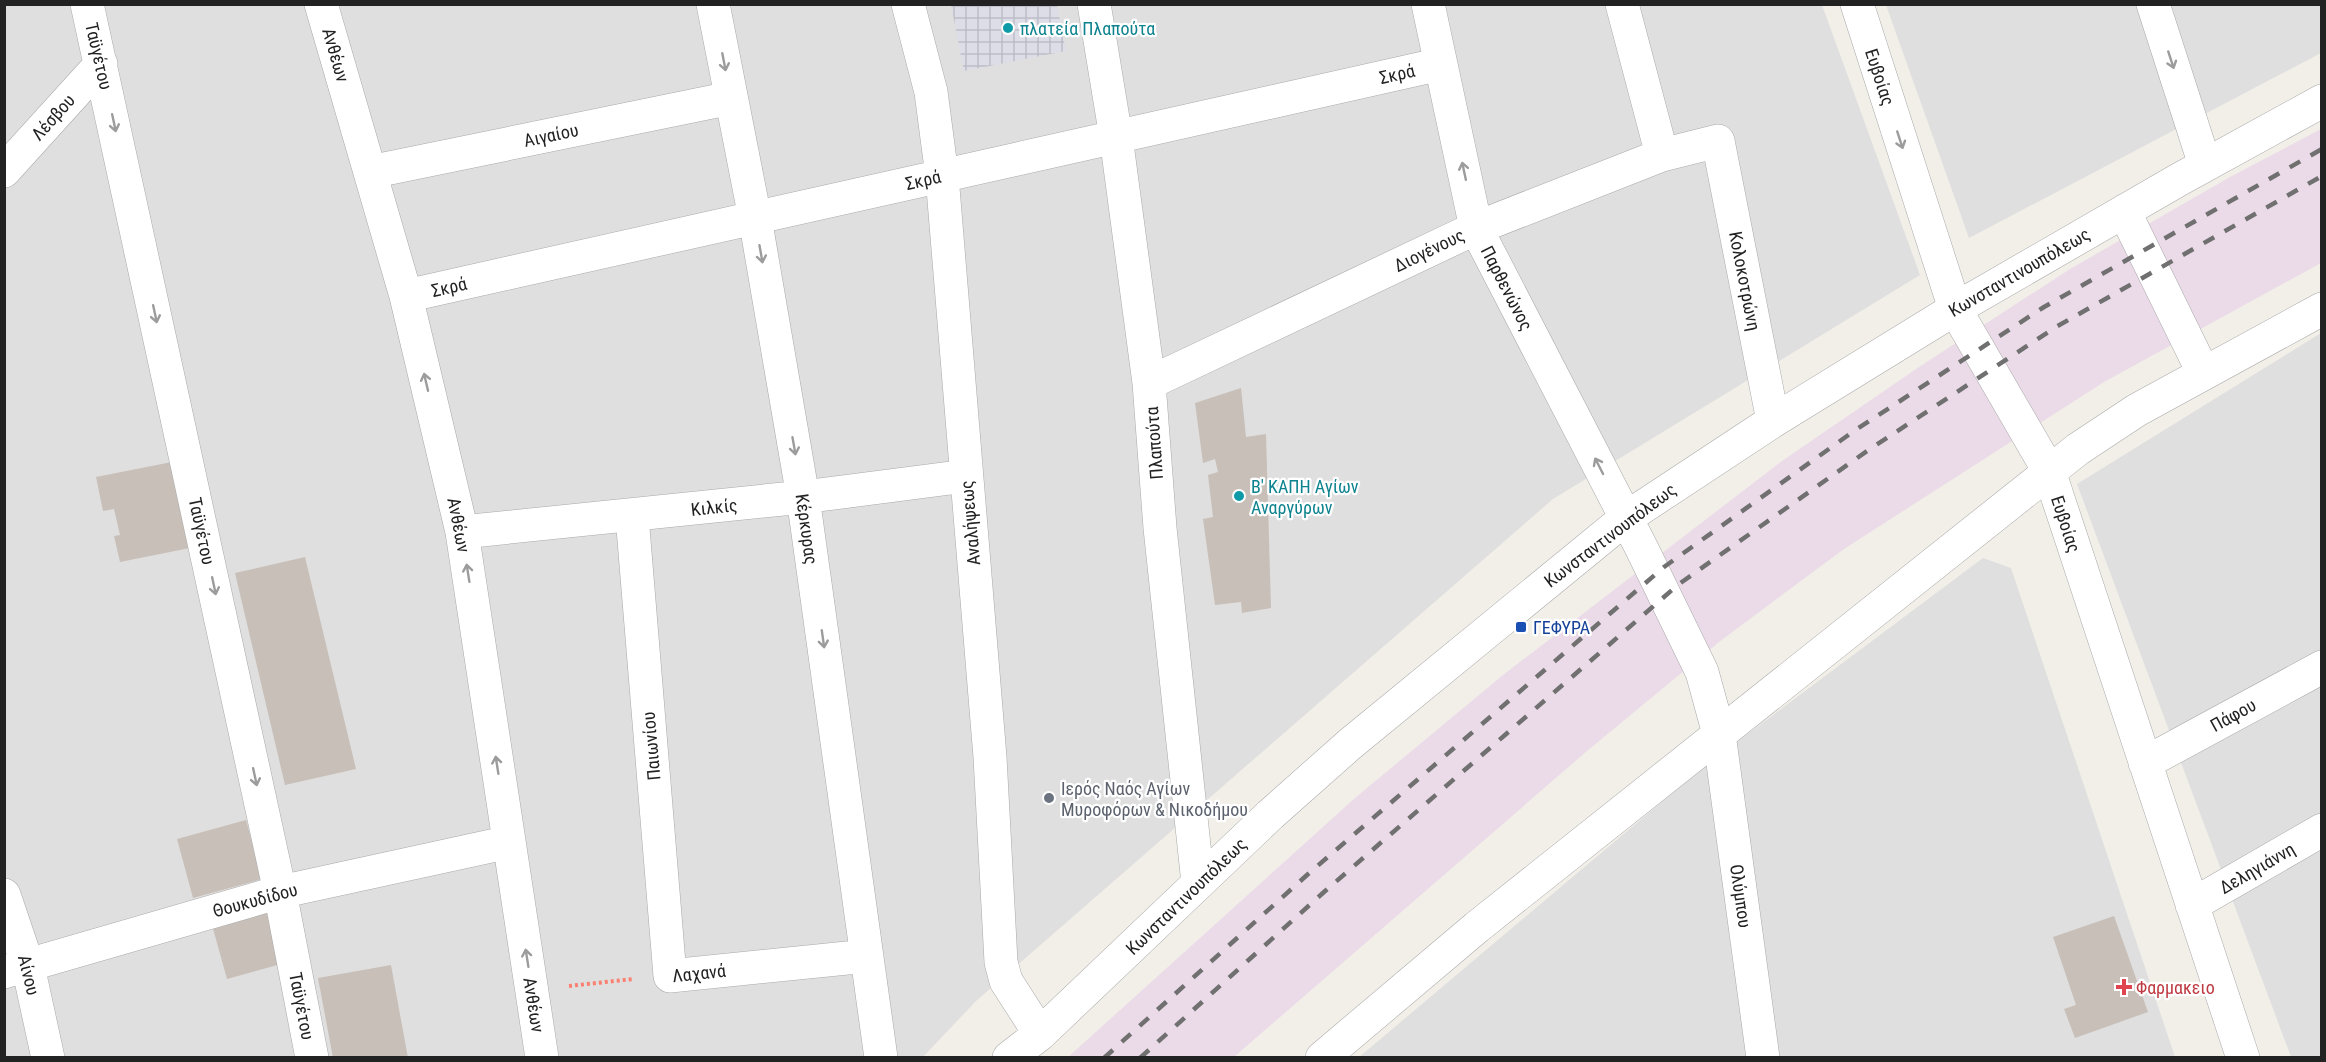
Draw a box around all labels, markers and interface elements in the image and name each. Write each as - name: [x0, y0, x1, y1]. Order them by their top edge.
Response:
- place label: πλατεία Πλαπούτα: [1020, 18, 1155, 39]
- street label: Ταϋγέτου: [81, 20, 117, 92]
- marker: πλατεία Πλαπούτα: [1001, 21, 1015, 35]
- street label: Ανθέων: [318, 25, 354, 85]
- street label: Ευβοίας: [1861, 46, 1899, 108]
- one-way arrow: [2166, 50, 2177, 69]
- one-way arrow: [719, 52, 730, 71]
- street label: Σκρά: [1377, 60, 1417, 88]
- street label: Λέσβου: [27, 90, 79, 144]
- one-way arrow: [108, 113, 120, 132]
- street label: Αιγαίου: [522, 119, 580, 151]
- one-way arrow: [1896, 130, 1907, 149]
- one-way arrow: [1457, 161, 1469, 180]
- street label: Σκρά: [903, 166, 943, 194]
- street label: Κωνσταντινουπόλεως: [1945, 223, 2093, 321]
- street label: Διογένους: [1390, 224, 1468, 276]
- street label: Κολοκοτρώνη: [1725, 230, 1765, 332]
- street label: Παρθενώνος: [1477, 242, 1537, 334]
- one-way arrow: [755, 243, 766, 263]
- street label: Σκρά: [429, 273, 469, 301]
- one-way arrow: [150, 303, 161, 323]
- one-way arrow: [420, 373, 431, 393]
- street label: Πλαπούτα: [1141, 406, 1167, 480]
- one-way arrow: [789, 435, 800, 455]
- one-way arrow: [1593, 458, 1604, 476]
- place label: Β' ΚΑΠΗ Αγίων Αναργύρων: [1251, 476, 1359, 518]
- street label: Κωνσταντινουπόλεως: [1540, 479, 1680, 591]
- street label: Αναλήψεως: [956, 480, 984, 566]
- marker: Β' ΚΑΠΗ Αγίων Αναργύρων: [1232, 489, 1246, 503]
- street label: Κέρκυρας: [792, 492, 822, 566]
- street label: Ευβοίας: [2047, 493, 2085, 555]
- street label: Κιλκίς: [690, 494, 738, 520]
- street label: Ταϋγέτου: [185, 495, 219, 567]
- street label: Ανθέων: [443, 496, 475, 555]
- one-way arrow: [462, 563, 473, 583]
- one-way arrow: [209, 576, 220, 596]
- place label: ΓΕΦΥΡΑ: [1533, 617, 1591, 638]
- marker: ΓΕΦΥΡΑ: [1514, 620, 1528, 634]
- one-way arrow: [817, 628, 828, 648]
- street label: Πάφου: [2207, 694, 2259, 736]
- street label: Παιωνίου: [638, 711, 664, 781]
- one-way arrow: [492, 756, 503, 776]
- one-way arrow: [250, 767, 261, 786]
- place label: Ιερός Ναός Αγίων Μυροφόρων & Νικοδήμου: [1061, 778, 1248, 820]
- marker: Ιερός Ναός Αγίων Μυροφόρων & Νικοδήμου: [1042, 791, 1056, 805]
- street label: Κωνσταντινουπόλεως: [1121, 833, 1251, 959]
- street label: Δεληγιάννη: [2215, 838, 2299, 898]
- street label: Ολύμπου: [1726, 863, 1756, 929]
- street label: Θουκυδίδου: [210, 879, 300, 921]
- one-way arrow: [521, 949, 532, 969]
- street label: Αίνου: [14, 953, 44, 997]
- street label: Λαχανά: [671, 960, 727, 986]
- street label: Ταϋγέτου: [285, 970, 319, 1042]
- street label: Ανθέων: [519, 976, 549, 1034]
- place label: Φαρμακειο: [2136, 977, 2215, 998]
- marker: Φαρμακειο: [2117, 980, 2131, 994]

